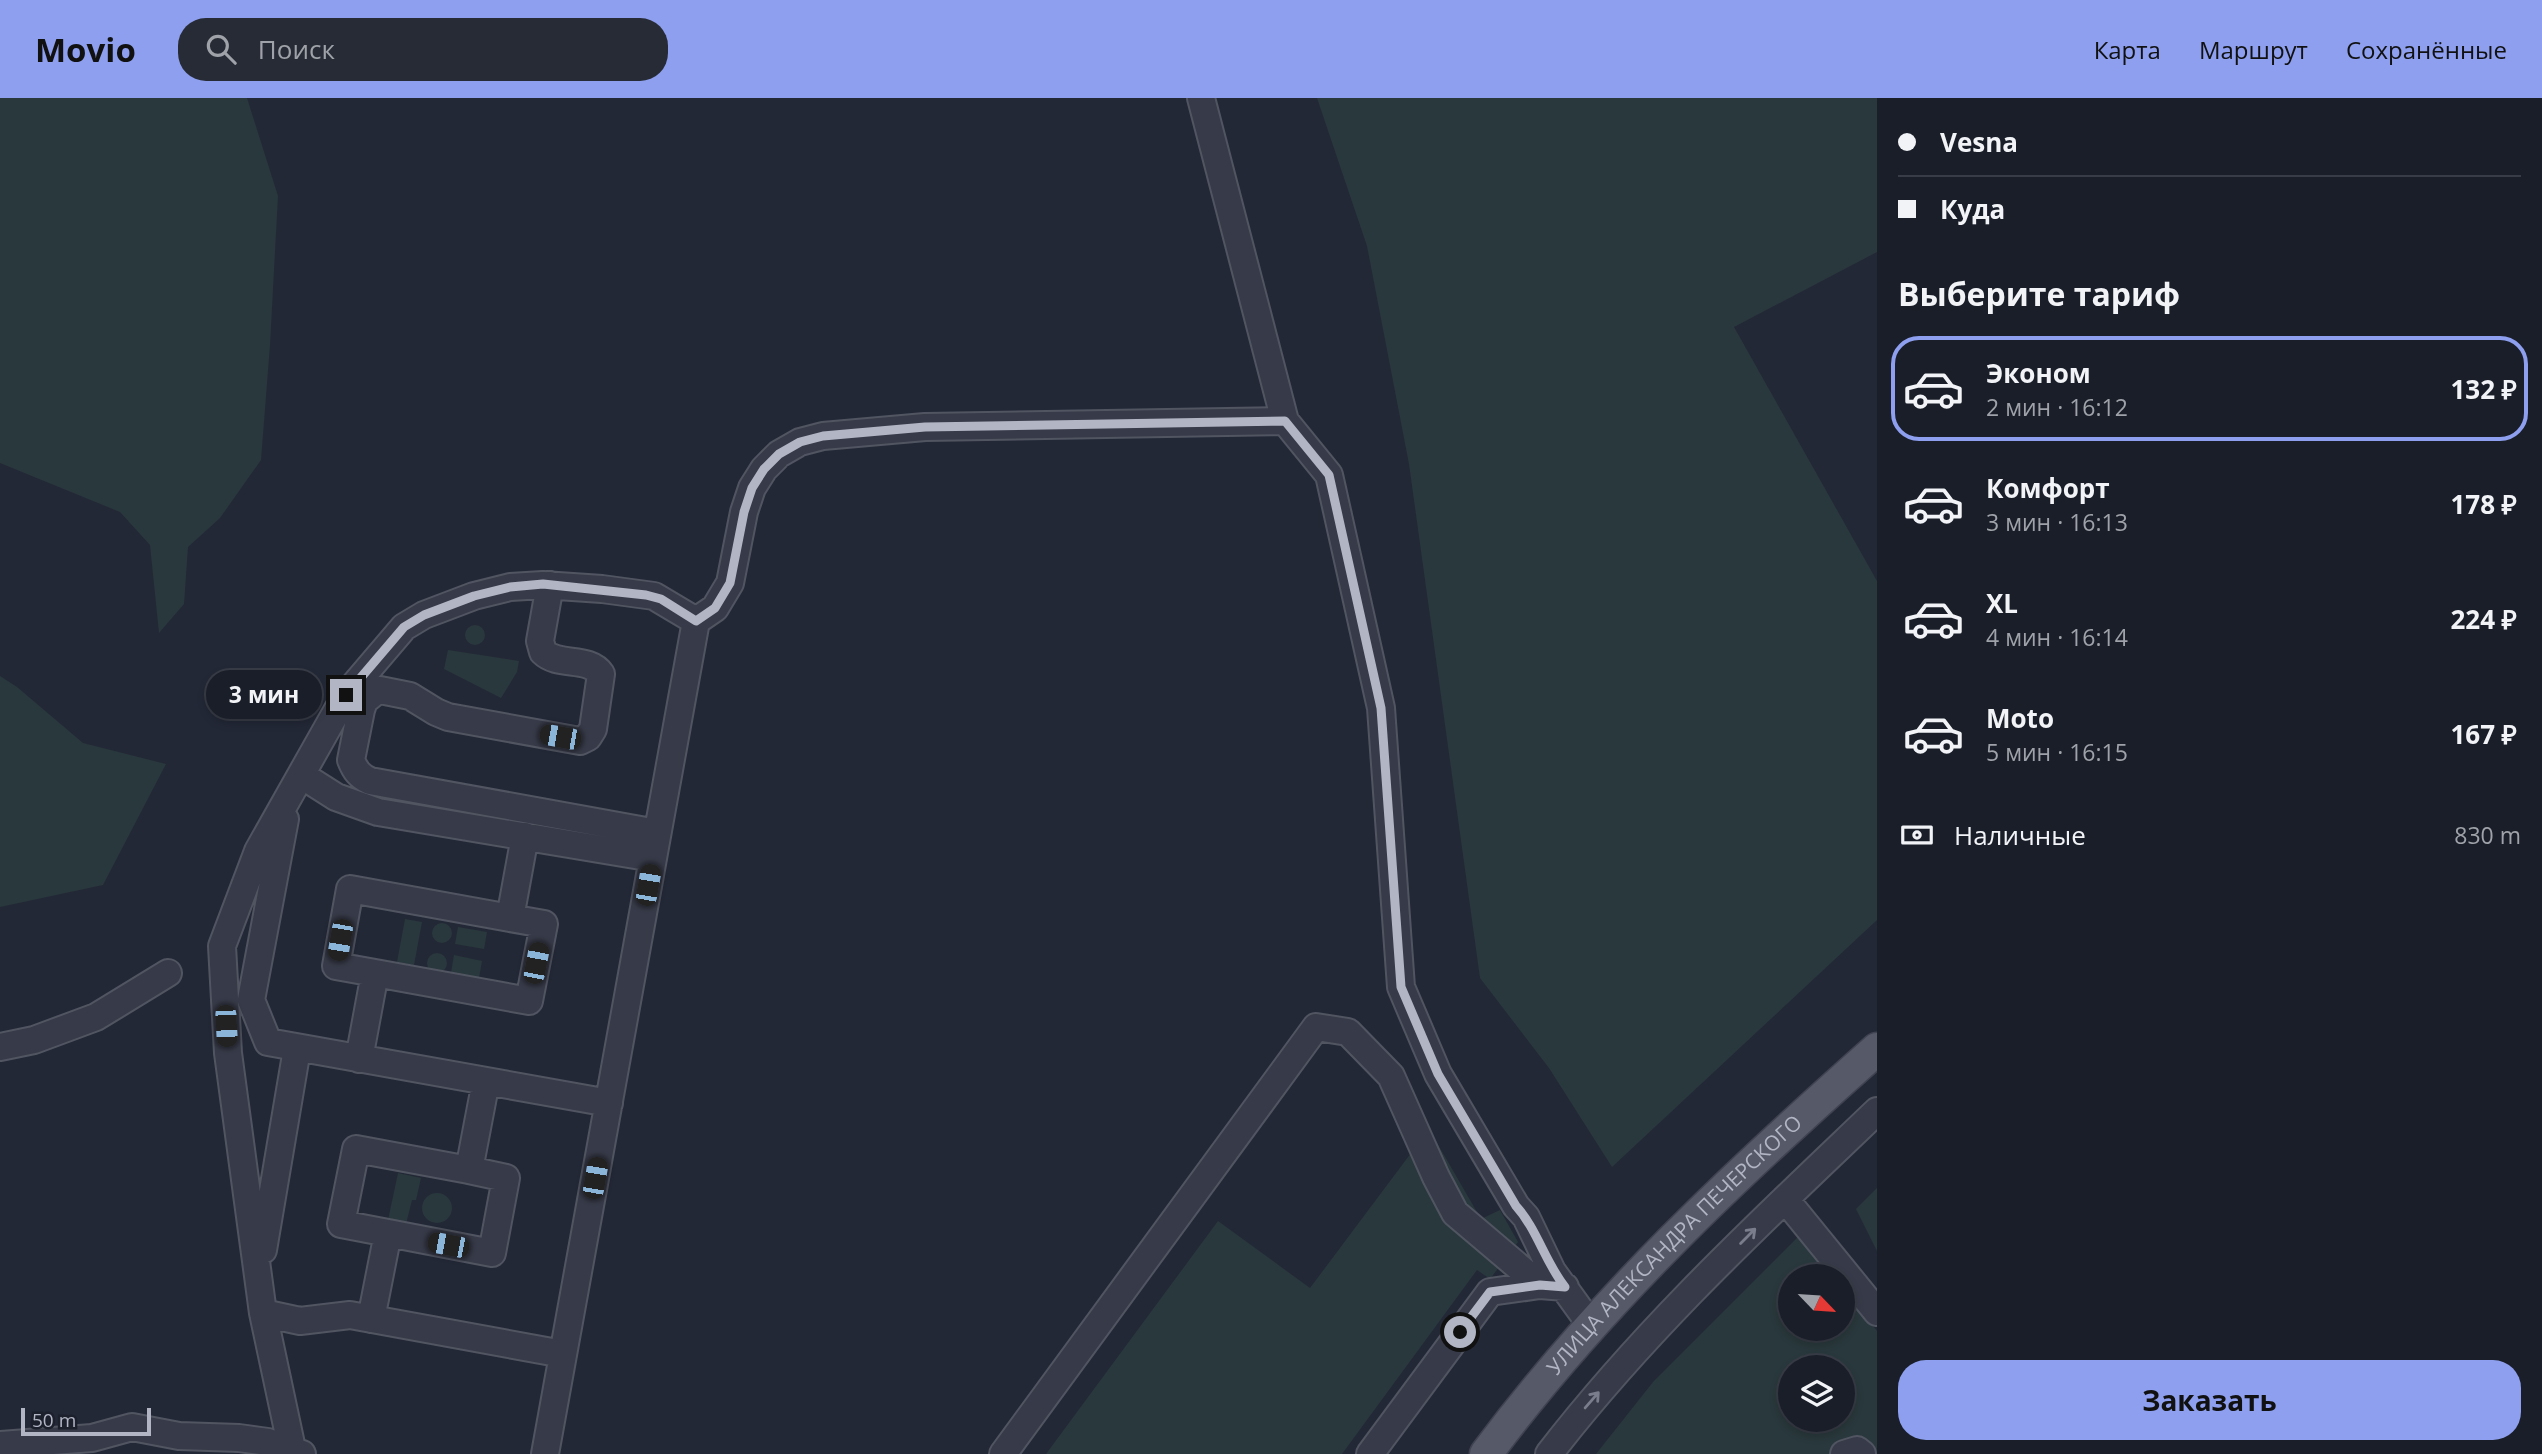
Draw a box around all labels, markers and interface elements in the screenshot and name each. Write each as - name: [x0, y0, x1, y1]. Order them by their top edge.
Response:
- search box: [178, 18, 668, 81]
- text: Movio: [35, 27, 136, 72]
- icon: search: [202, 30, 240, 68]
- text: Поиск: [258, 31, 335, 67]
- text: Карта: [2094, 33, 2161, 66]
- text: Маршрут: [2199, 33, 2308, 66]
- text: Сохранённые: [2346, 33, 2507, 66]
- text: Vesna: [1940, 124, 2018, 160]
- text: Куда: [1940, 191, 2005, 227]
- text: Выберите тариф: [1898, 272, 2180, 315]
- text: Эконом: [1986, 355, 2091, 391]
- icon: car: [1902, 357, 1965, 420]
- text: 132 ₽: [2451, 371, 2517, 407]
- text: 2 мин · 16:12: [1986, 391, 2128, 423]
- text: Комфорт: [1986, 470, 2110, 506]
- icon: car: [1902, 472, 1965, 535]
- text: 178 ₽: [2451, 486, 2517, 522]
- text: 3 мин · 16:13: [1986, 506, 2128, 538]
- text: XL: [1986, 585, 2018, 621]
- icon: car: [1902, 587, 1965, 650]
- text: 224 ₽: [2451, 601, 2517, 637]
- text: 4 мин · 16:14: [1986, 621, 2128, 653]
- callout: 3 мин: [206, 670, 322, 720]
- text: 3 мин: [229, 678, 299, 710]
- route end: [330, 679, 362, 711]
- text: Moto: [1986, 700, 2054, 736]
- icon: car: [1902, 702, 1965, 765]
- text: 167 ₽: [2451, 716, 2517, 752]
- car: [538, 723, 583, 751]
- text: 5 мин · 16:15: [1986, 736, 2128, 768]
- icon: cash: [1898, 816, 1936, 854]
- text: Наличные: [1954, 817, 2086, 853]
- text: 830 m: [2454, 819, 2521, 851]
- car: [635, 862, 662, 908]
- car: [327, 917, 354, 963]
- car: [522, 940, 551, 986]
- car: [215, 1004, 238, 1048]
- street label: УЛИЦА АЛЕКСАНДРА ПЕЧЕРСКОГО: [1540, 1108, 1808, 1380]
- car: [582, 1155, 609, 1201]
- one-way arrow: [1739, 1227, 1756, 1244]
- car: [426, 1231, 471, 1259]
- north arrow: [1778, 1264, 1855, 1340]
- map controls: [1778, 1264, 1855, 1432]
- route start: [1444, 1316, 1476, 1348]
- button: layers: [1778, 1355, 1855, 1432]
- button: Заказать: [1898, 1360, 2521, 1440]
- one-way arrow: [1584, 1392, 1600, 1410]
- scale bar: [21, 1405, 150, 1437]
- text: 50 m: [32, 1407, 76, 1433]

